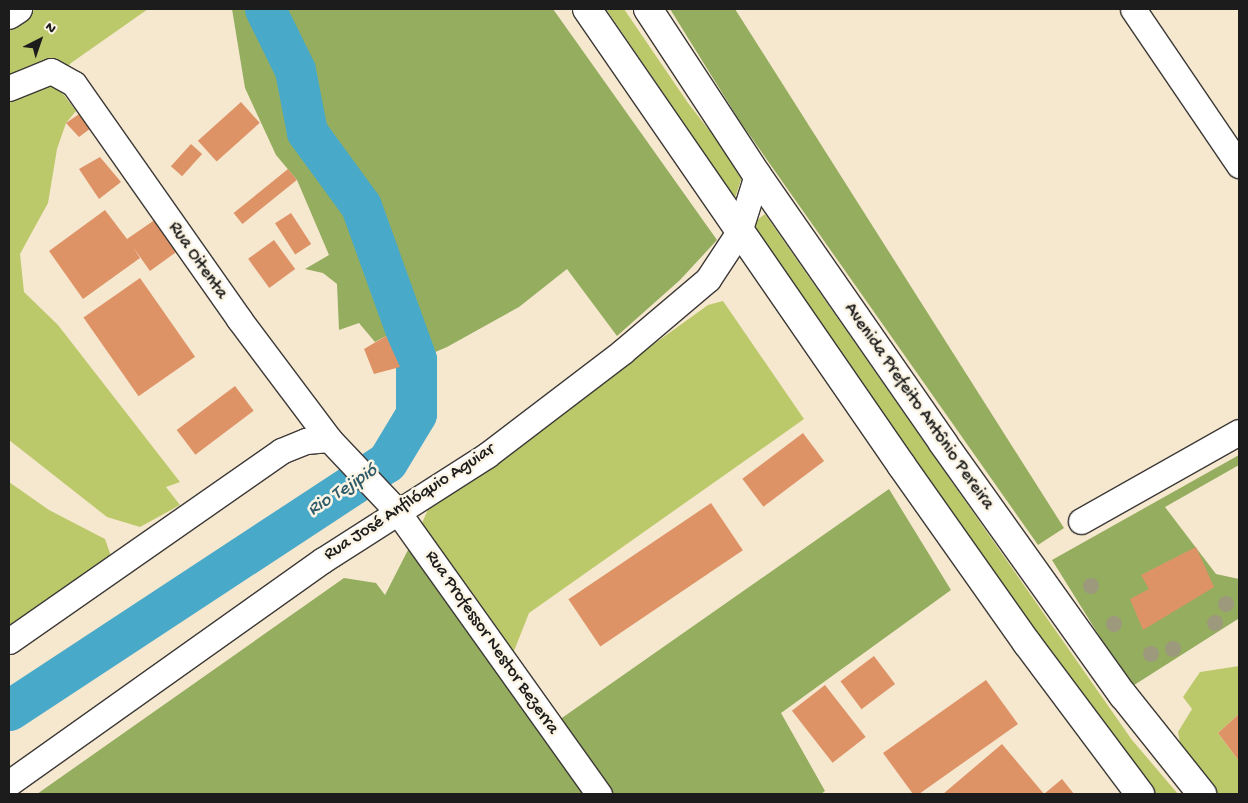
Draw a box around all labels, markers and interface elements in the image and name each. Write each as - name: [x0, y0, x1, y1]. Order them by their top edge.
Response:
- north arrow: [15, 15, 65, 65]
- text: N: [41, 19, 59, 38]
- street label: Rua Oitenta: [163, 218, 231, 304]
- street label: Avenida Prefeito Antônio Pereira: [838, 299, 998, 515]
- street label: Rua José Anfilóquio Aguiar: [321, 440, 499, 566]
- water label: Rio Tejipió: [304, 460, 382, 522]
- street label: Rua Professor Nestor Bezerra: [419, 547, 563, 739]

